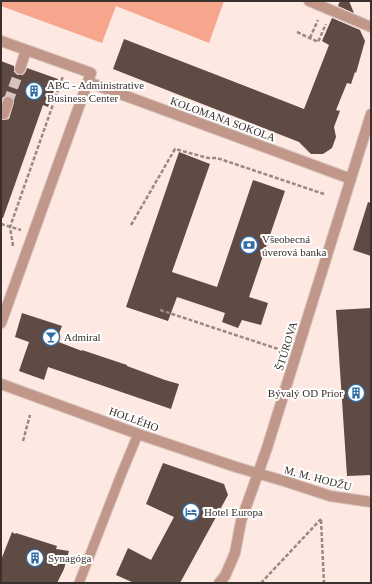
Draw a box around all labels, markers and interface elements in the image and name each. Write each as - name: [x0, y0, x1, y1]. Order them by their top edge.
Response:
- place label: ABC - Administrative Business Center: [47, 79, 144, 104]
- building icon: ABC - Administrative Business Center: [24, 81, 44, 101]
- street label: KOLOMANA SOKOLA: [169, 94, 277, 144]
- place label: Všeobecná úverová banka: [262, 233, 327, 258]
- bank icon: Všeobecná úverová banka: [239, 235, 259, 255]
- street label: ŠTÚROVA: [273, 320, 299, 372]
- bar icon: Admiral: [41, 327, 61, 347]
- place label: Admiral: [64, 331, 101, 343]
- building icon: Bývalý OD Prior: [346, 383, 366, 403]
- place label: Bývalý OD Prior: [268, 387, 343, 399]
- street label: HOLLÉHO: [108, 404, 161, 434]
- street label: M. M. HODŽU: [283, 463, 353, 493]
- hotel icon: Hotel Europa: [181, 502, 201, 522]
- place label: Hotel Europa: [204, 506, 263, 518]
- building icon: Synagóga: [25, 548, 45, 568]
- place label: Synagóga: [48, 552, 92, 564]

